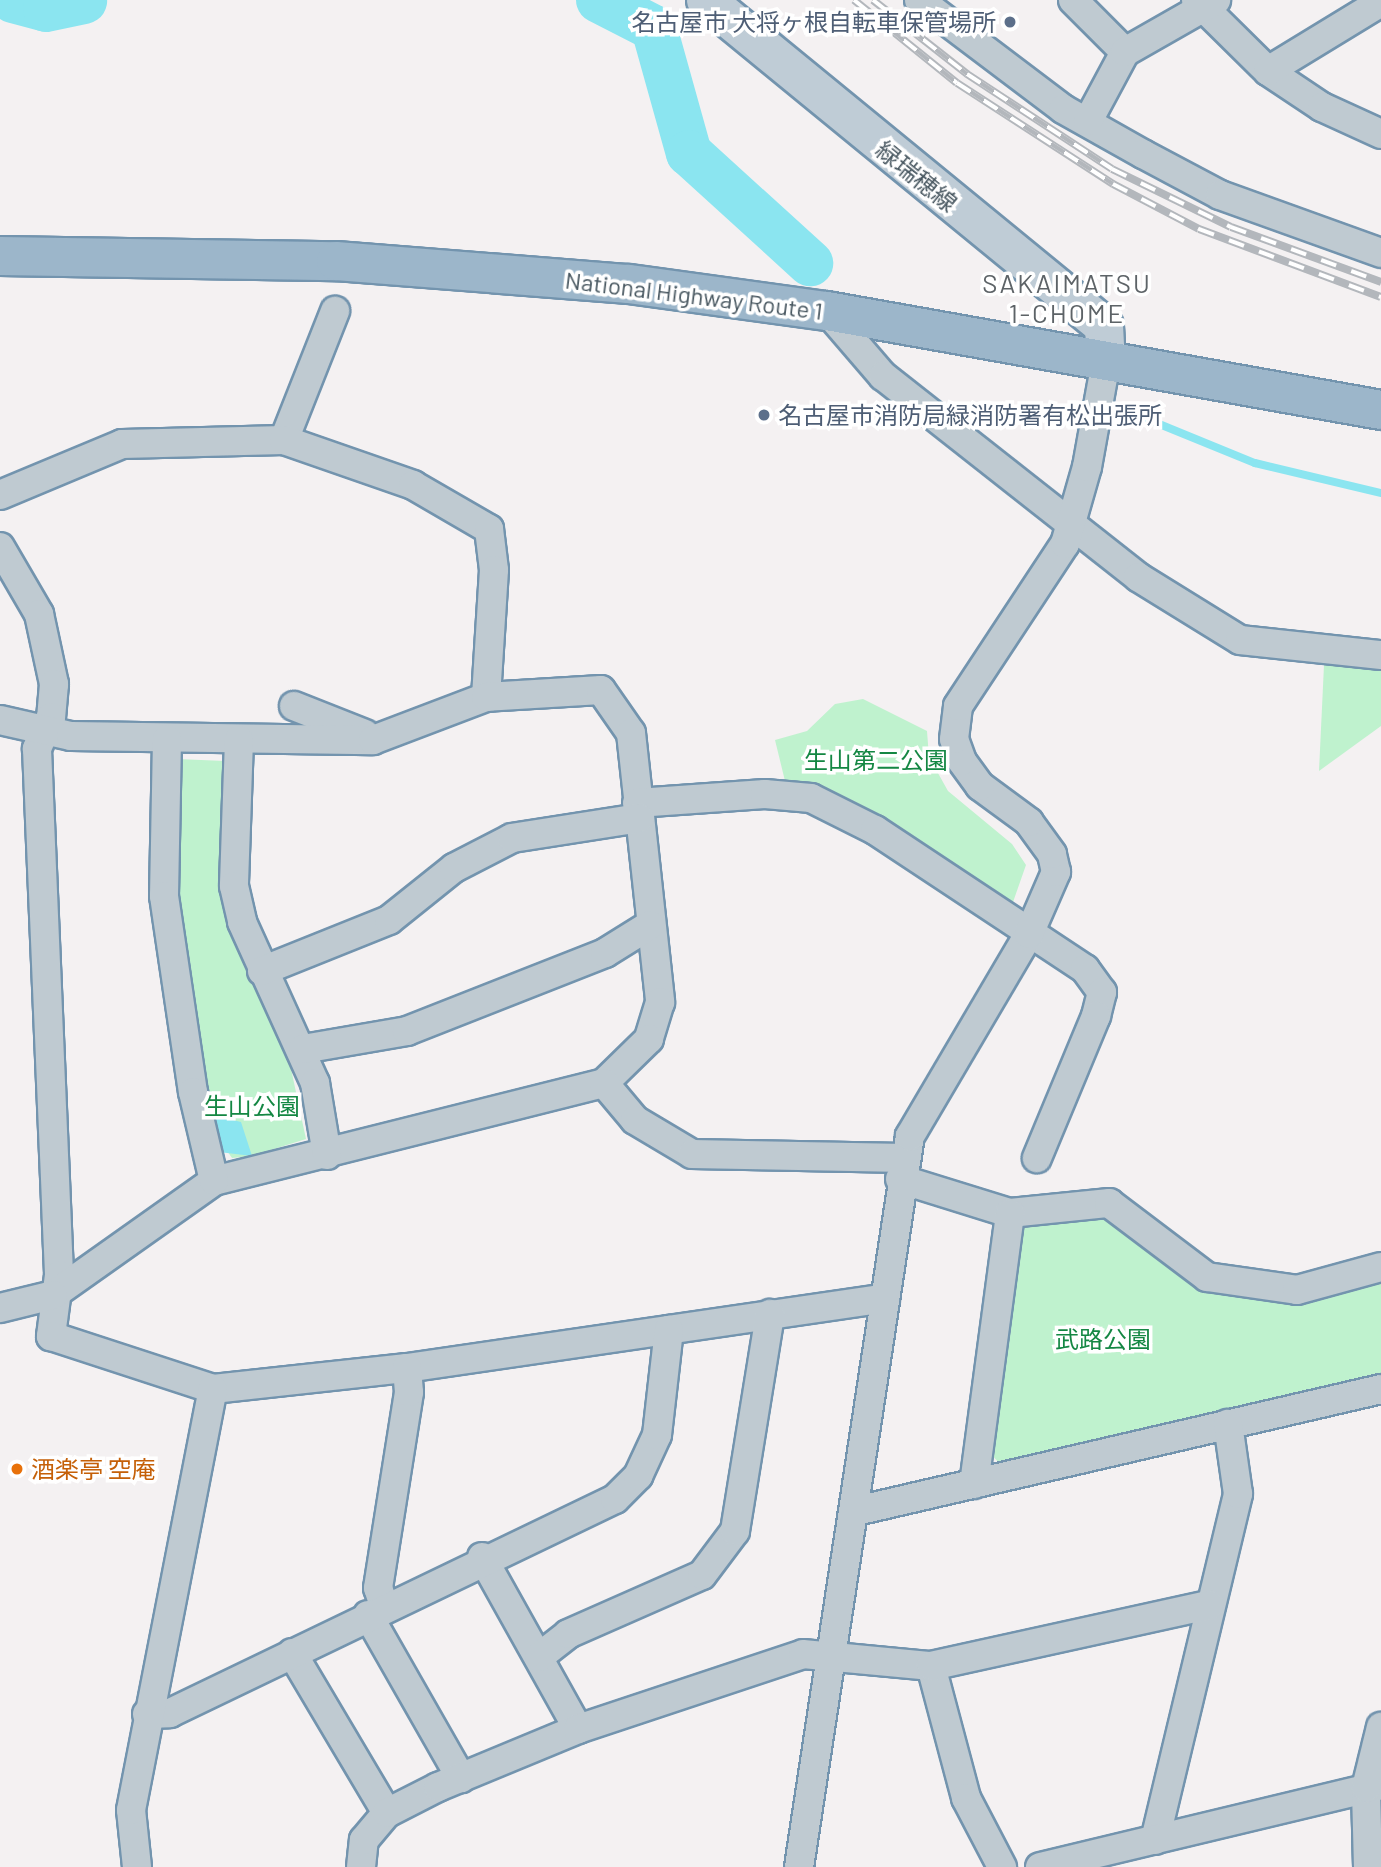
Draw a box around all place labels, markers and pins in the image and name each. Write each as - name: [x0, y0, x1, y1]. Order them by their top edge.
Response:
- place label: 名古屋市 大将ヶ根自転車保管場所: [631, 8, 996, 36]
- marker: 名古屋市 大将ヶ根自転車保管場所: [1002, 14, 1018, 30]
- place label: 名古屋市消防局緑消防署有松出張所: [778, 401, 1162, 429]
- marker: 名古屋市消防局緑消防署有松出張所: [756, 407, 772, 423]
- place label: 酒楽亭 空庵: [31, 1455, 156, 1483]
- marker: 酒楽亭 空庵: [9, 1461, 25, 1477]

